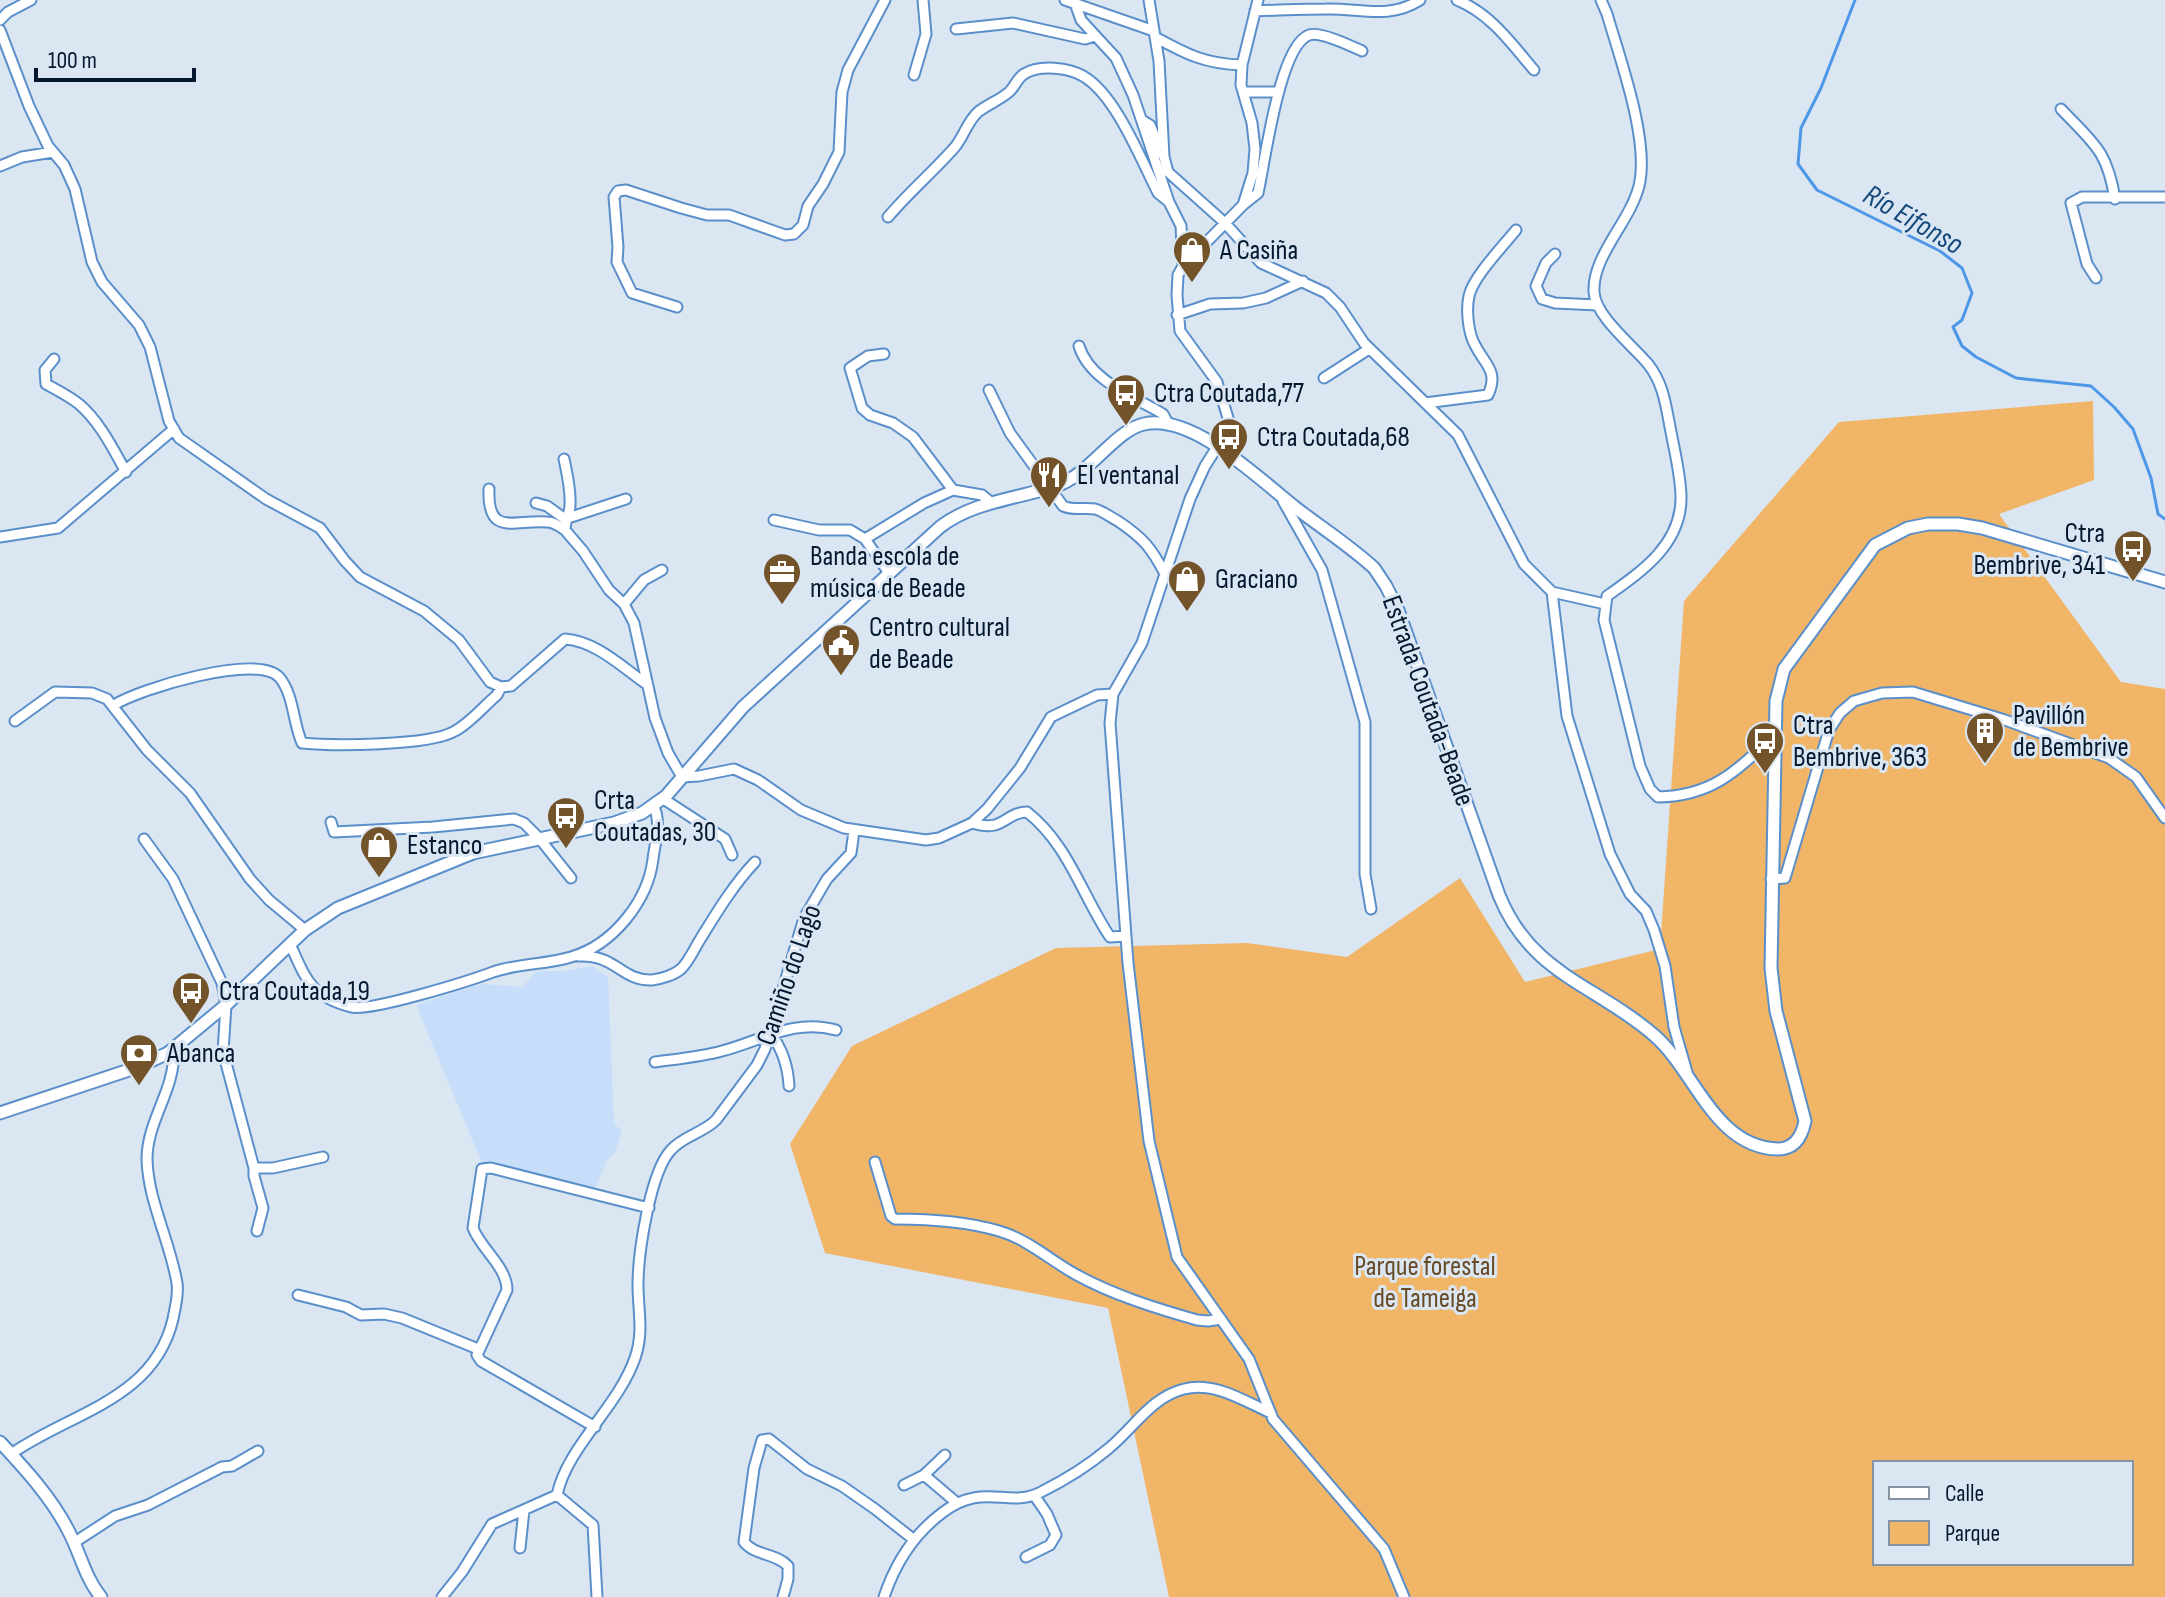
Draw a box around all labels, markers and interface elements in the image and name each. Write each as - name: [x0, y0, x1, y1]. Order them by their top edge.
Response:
- scale bar: [36, 32, 194, 82]
- text: 100 m: [48, 46, 97, 75]
- water label: Río Eifonso: [1857, 177, 1969, 263]
- shop icon: A Casiña: [1171, 229, 1213, 284]
- place label: A Casiña: [1219, 234, 1298, 267]
- bus stop icon: Ctra Coutada,77: [1105, 372, 1147, 427]
- place label: Ctra Coutada,77: [1154, 377, 1304, 410]
- bus stop icon: Ctra Coutada,68: [1208, 416, 1250, 471]
- place label: Ctra Coutada,68: [1257, 421, 1410, 454]
- restaurant icon: El ventanal: [1028, 454, 1070, 509]
- place label: El ventanal: [1077, 459, 1179, 492]
- place label: Ctra Bembrive, 341: [1973, 517, 2105, 582]
- bus stop icon: Ctra Bembrive, 341: [2112, 528, 2154, 583]
- place label: Banda escola de música de Beade: [810, 540, 966, 605]
- office icon: Banda escola de música de Beade: [761, 551, 803, 606]
- shop icon: Graciano: [1166, 558, 1208, 613]
- place label: Graciano: [1215, 563, 1298, 596]
- street label: Estrada Coutada-Beade: [1375, 591, 1481, 811]
- place label: Centro cultural de Beade: [869, 611, 1010, 676]
- public building icon: Centro cultural de Beade: [820, 622, 862, 677]
- place label: Pavillón de Bembrive: [2013, 699, 2129, 764]
- place label: Ctra Bembrive, 363: [1793, 709, 1927, 774]
- building icon: Pavillón de Bembrive: [1964, 710, 2006, 765]
- bus stop icon: Ctra Bembrive, 363: [1744, 720, 1786, 775]
- place label: Crta Coutadas, 30: [594, 784, 716, 849]
- bus stop icon: Crta Coutadas, 30: [545, 795, 587, 850]
- shop icon: Estanco: [358, 824, 400, 879]
- place label: Estanco: [407, 829, 482, 862]
- street label: Camiño do Lago: [750, 900, 828, 1050]
- bus stop icon: Ctra Coutada,19: [170, 970, 212, 1025]
- place label: Ctra Coutada,19: [219, 975, 370, 1008]
- bank icon: Abanca: [118, 1032, 160, 1087]
- place label: Abanca: [166, 1037, 235, 1070]
- park label: Parque forestal de Tameiga: [1354, 1250, 1496, 1315]
- legend: [1873, 1461, 2133, 1565]
- text: Calle: [1945, 1479, 1984, 1508]
- text: Parque: [1945, 1519, 2000, 1548]

